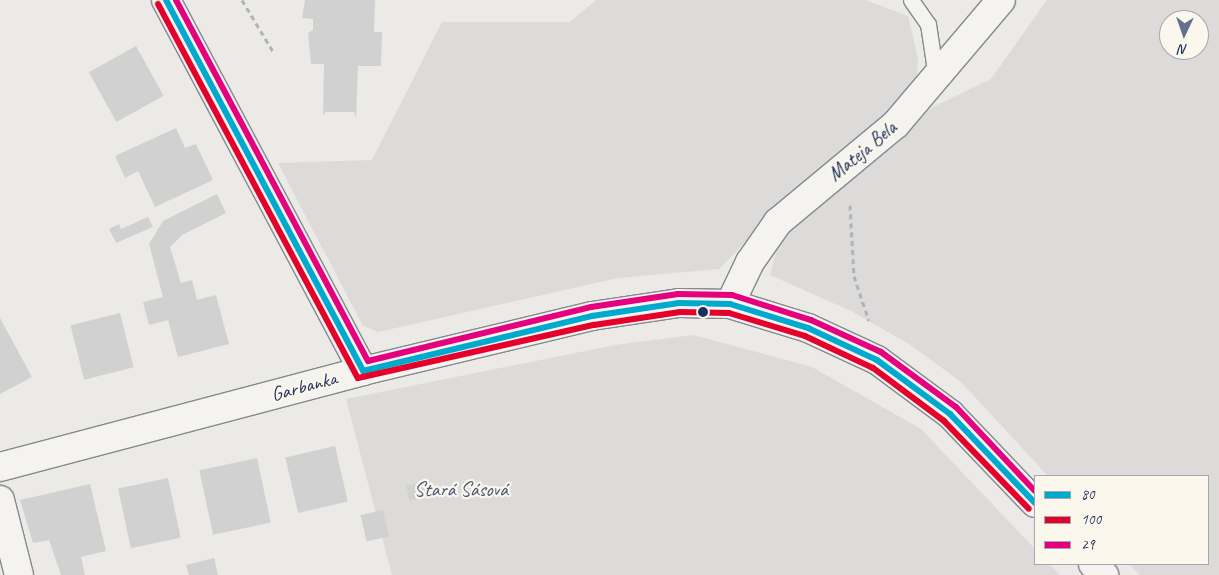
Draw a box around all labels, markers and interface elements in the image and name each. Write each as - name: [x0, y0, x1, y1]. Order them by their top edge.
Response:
- north arrow: [1159, 10, 1209, 60]
- text: N: [1178, 41, 1188, 58]
- street label: Mateja Bela: [823, 115, 901, 187]
- unlabelled marker: [698, 307, 708, 317]
- street label: Garbanka: [269, 366, 339, 406]
- legend: [1034, 475, 1209, 565]
- park label: Stará Sásová: [414, 477, 508, 501]
- text: 80: [1081, 485, 1095, 504]
- text: 100: [1081, 510, 1101, 529]
- text: 29: [1081, 535, 1095, 554]

